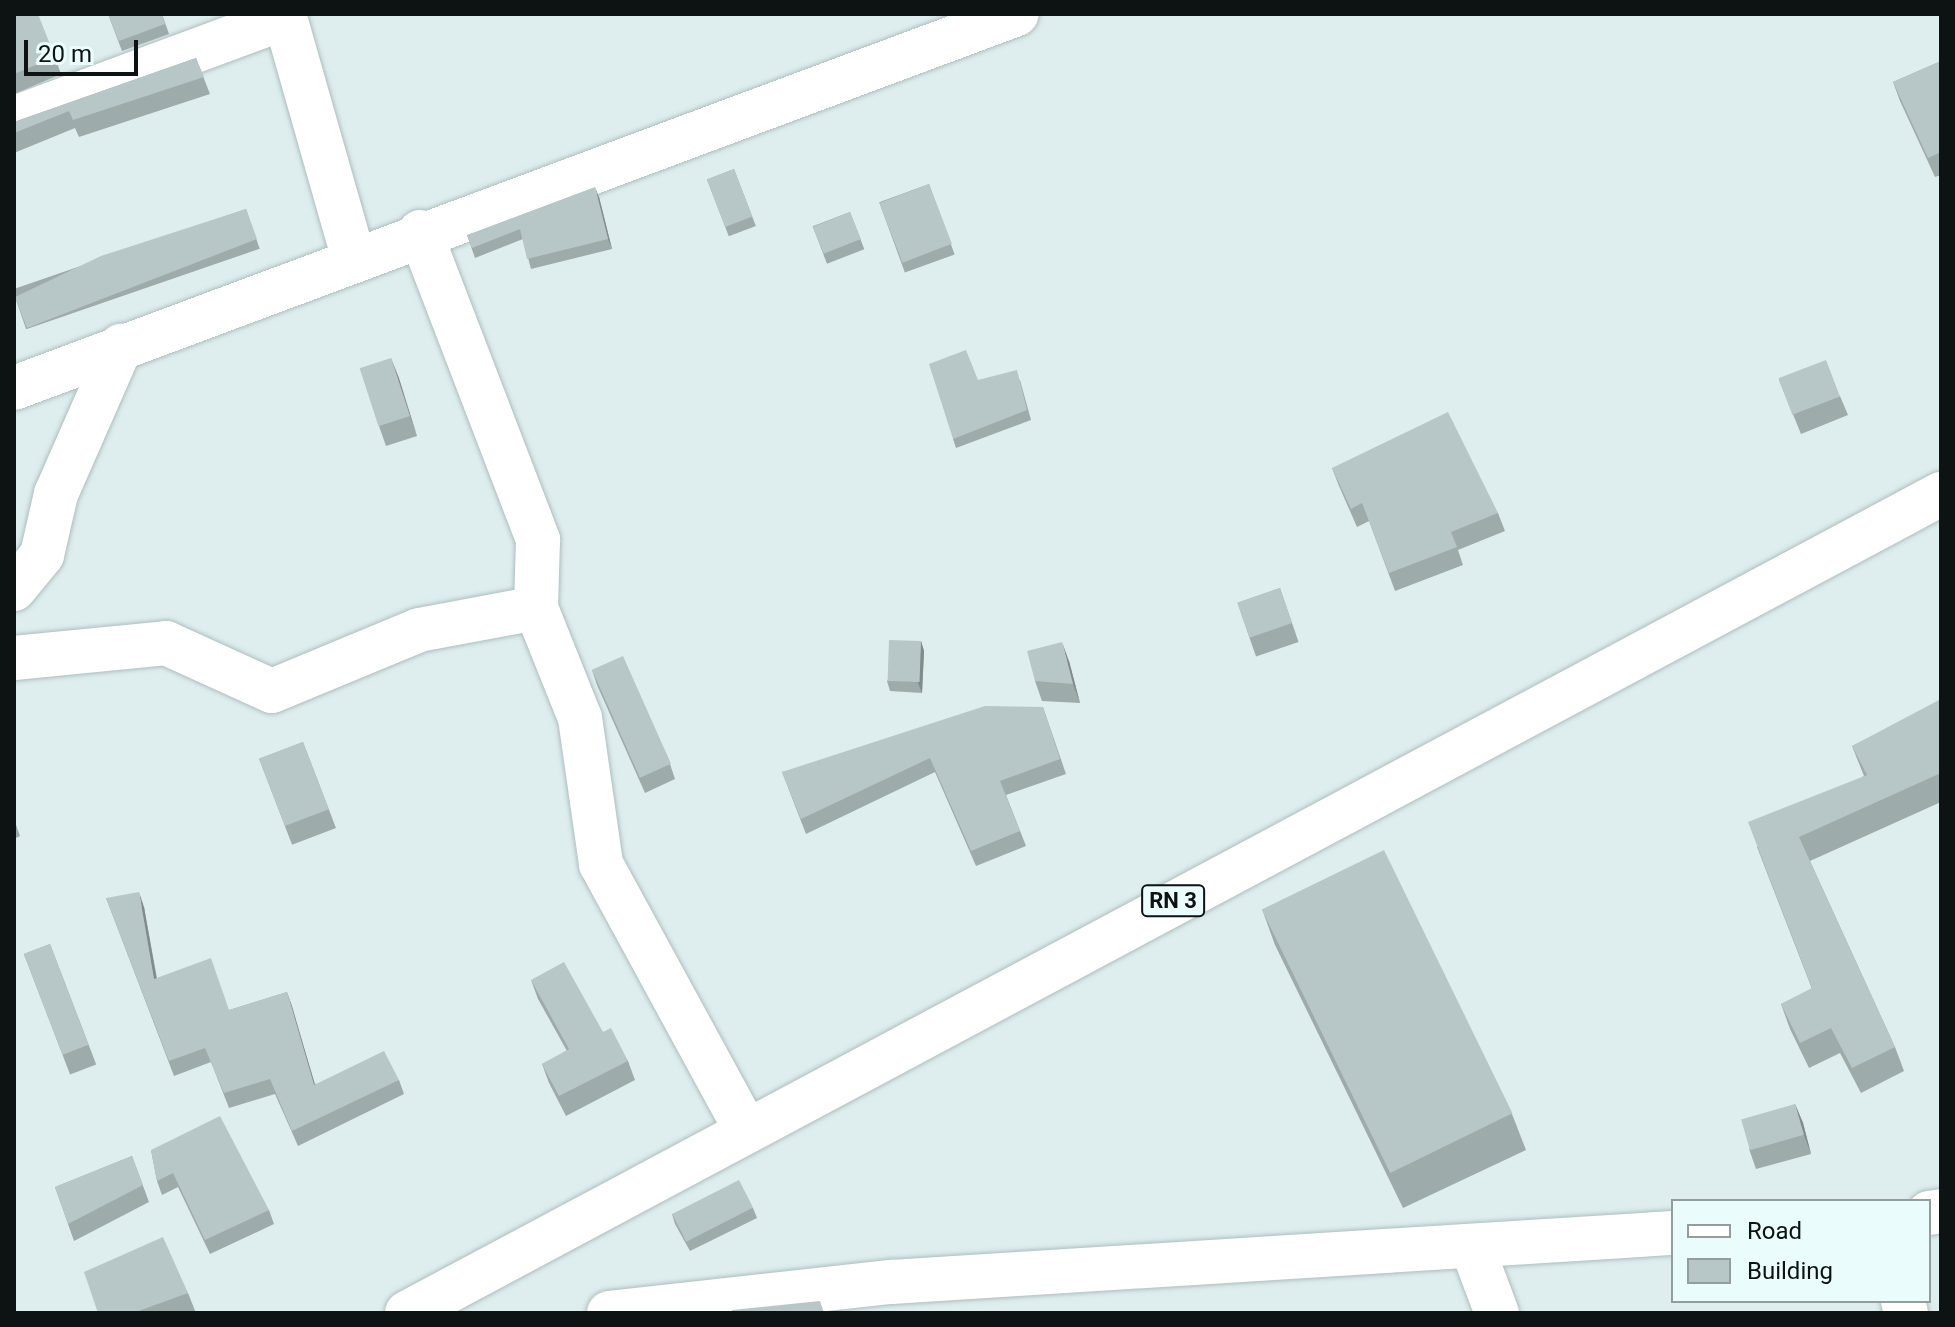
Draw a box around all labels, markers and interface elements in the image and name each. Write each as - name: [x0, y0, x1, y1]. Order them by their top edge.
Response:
- scale bar: [28, 24, 142, 74]
- text: 20 m: [38, 40, 92, 68]
- road number: RN 3: [1141, 883, 1205, 919]
- legend: [1671, 1199, 1931, 1303]
- text: Road: [1747, 1217, 1802, 1245]
- text: Building: [1747, 1257, 1833, 1285]

